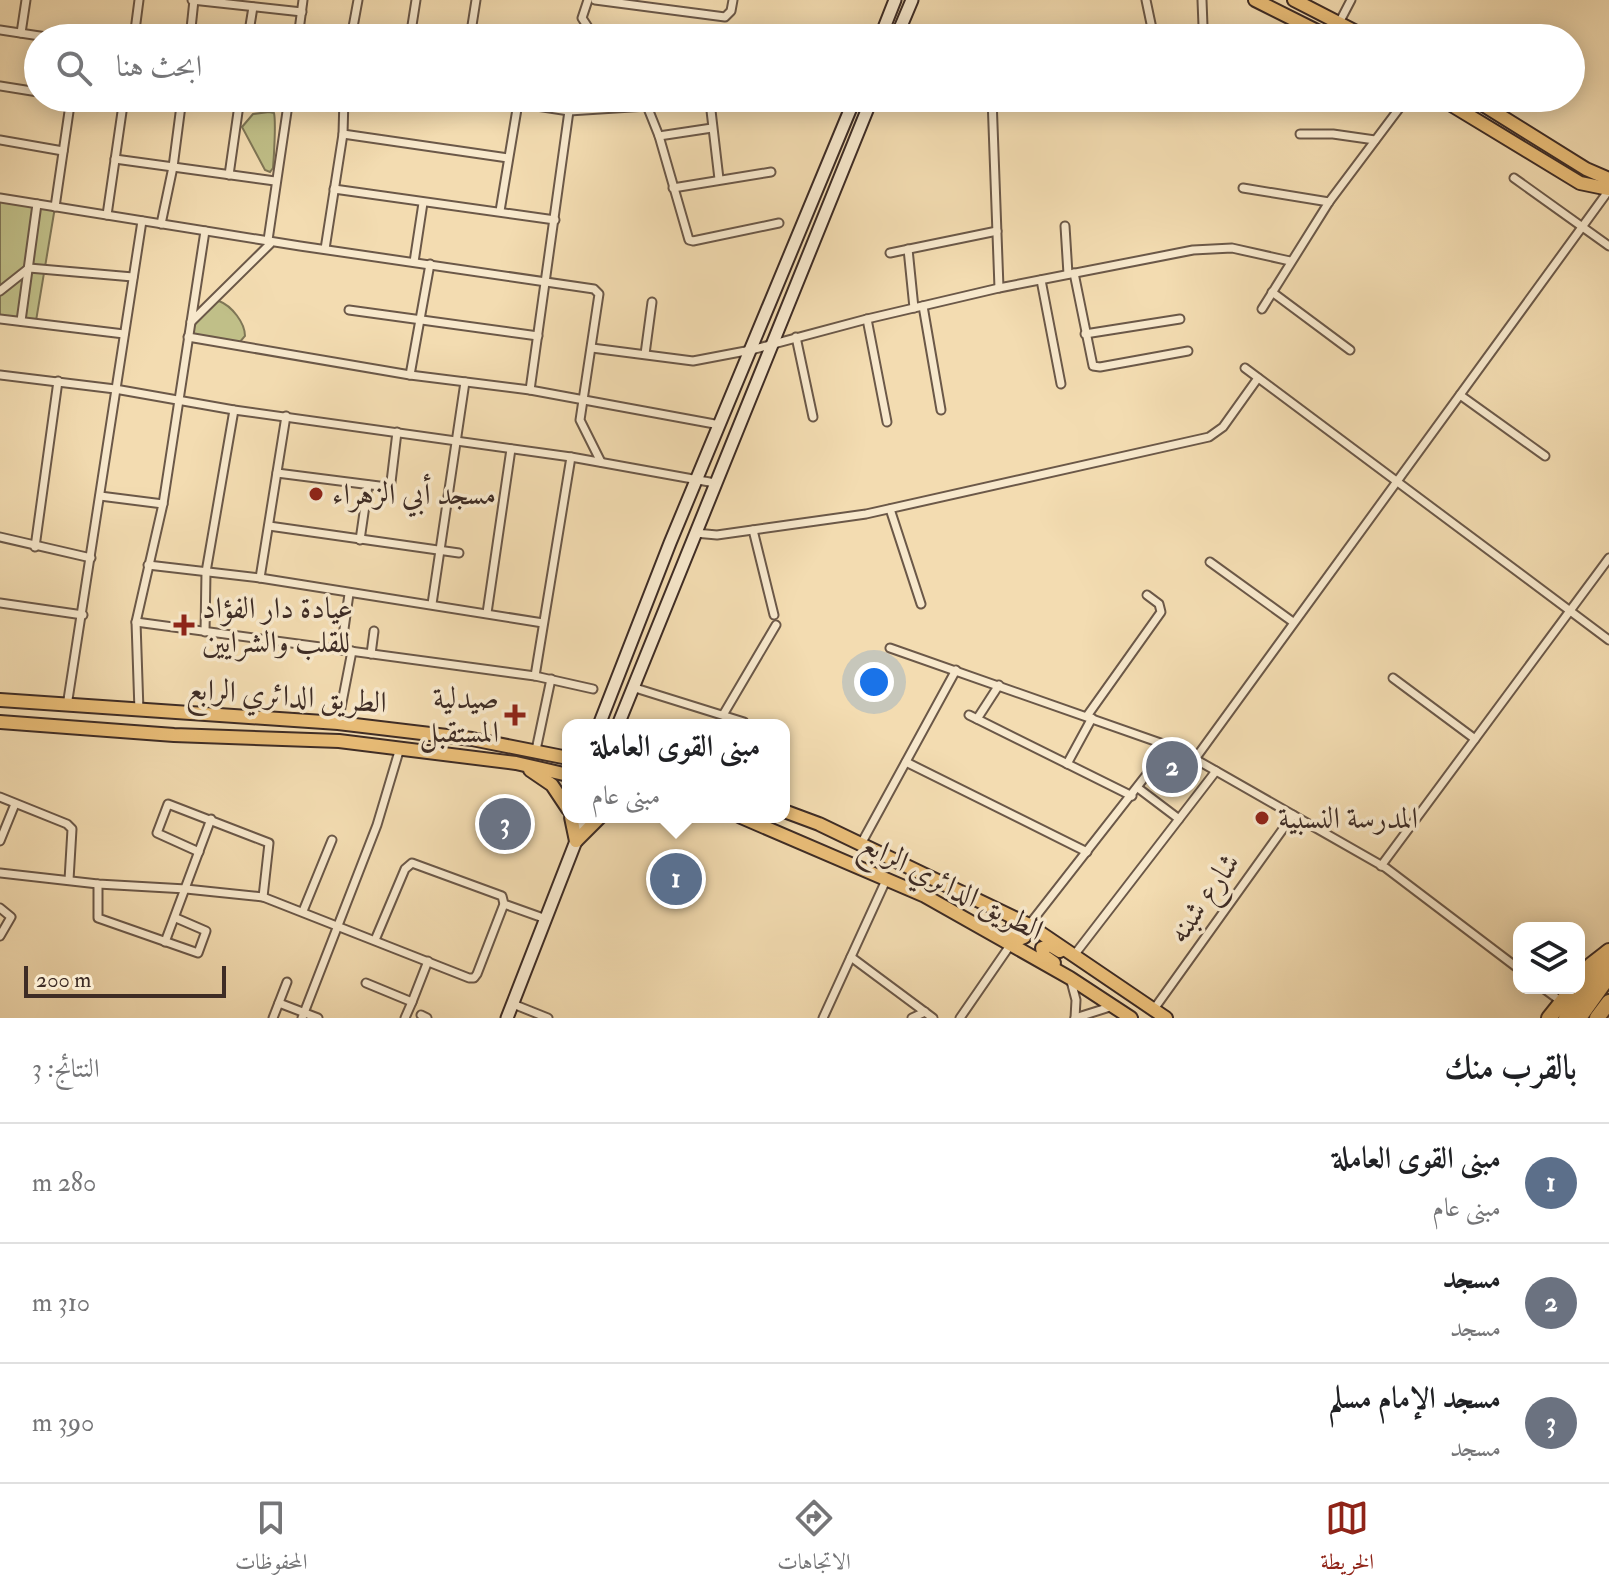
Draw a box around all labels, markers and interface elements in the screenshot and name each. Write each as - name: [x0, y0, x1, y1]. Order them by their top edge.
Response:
- search box: [24, 24, 1585, 112]
- icon: search: [52, 46, 96, 90]
- text: ابحث هنا: [116, 48, 202, 85]
- place label: مسجد أبي الزهراء: [332, 473, 496, 518]
- marker: مسجد أبي الزهراء: [307, 485, 325, 503]
- place label: عيادة دار الفؤاد للقلب والشرايين: [202, 590, 353, 662]
- marker: عيادة دار الفؤاد للقلب والشرايين: [173, 614, 195, 636]
- your location: [854, 662, 894, 702]
- street label: الطريق الدائري الرابع: [185, 671, 388, 729]
- place label: صيدلية المستقبل: [420, 680, 499, 753]
- marker: صيدلية المستقبل: [506, 706, 524, 724]
- popup: [562, 719, 790, 823]
- text: مبنى القوى العاملة: [592, 728, 760, 765]
- pin: 2: [1146, 737, 1198, 797]
- text: مبنى عام: [592, 780, 660, 812]
- pin: 3: [479, 794, 531, 854]
- place label: المدرسة النسبية: [1278, 800, 1418, 837]
- marker: المدرسة النسبية: [1253, 809, 1271, 827]
- street label: الطريق الدائري الرابع: [851, 825, 1050, 956]
- street label: شارع شبنه: [1160, 846, 1253, 954]
- pin: 1: [650, 849, 702, 909]
- map controls: [1513, 922, 1585, 994]
- button: layers: [1513, 922, 1585, 994]
- scale bar: [24, 962, 226, 998]
- text: 200 m: [36, 966, 91, 994]
- text: بالقرب منك: [1444, 1046, 1577, 1089]
- text: النتائج: 3: [32, 1053, 100, 1085]
- text: مبنى القوى العاملة: [1332, 1140, 1501, 1177]
- text: 280 m: [32, 1167, 96, 1199]
- text: 1: [1546, 1167, 1556, 1199]
- text: مبنى عام: [1432, 1192, 1501, 1224]
- text: مسجد: [1442, 1260, 1501, 1297]
- text: 310 m: [32, 1287, 90, 1319]
- text: 2: [1544, 1287, 1558, 1319]
- text: مسجد: [1450, 1312, 1501, 1344]
- text: مسجد الإمام مسلم: [1328, 1380, 1501, 1417]
- text: 390 m: [32, 1407, 94, 1439]
- text: 3: [1546, 1407, 1556, 1439]
- text: مسجد: [1450, 1432, 1501, 1464]
- tab: المحفوظات: [235, 1496, 307, 1583]
- tab: الاتجاهات: [777, 1496, 851, 1583]
- tab: الخريطة: [1321, 1496, 1374, 1583]

